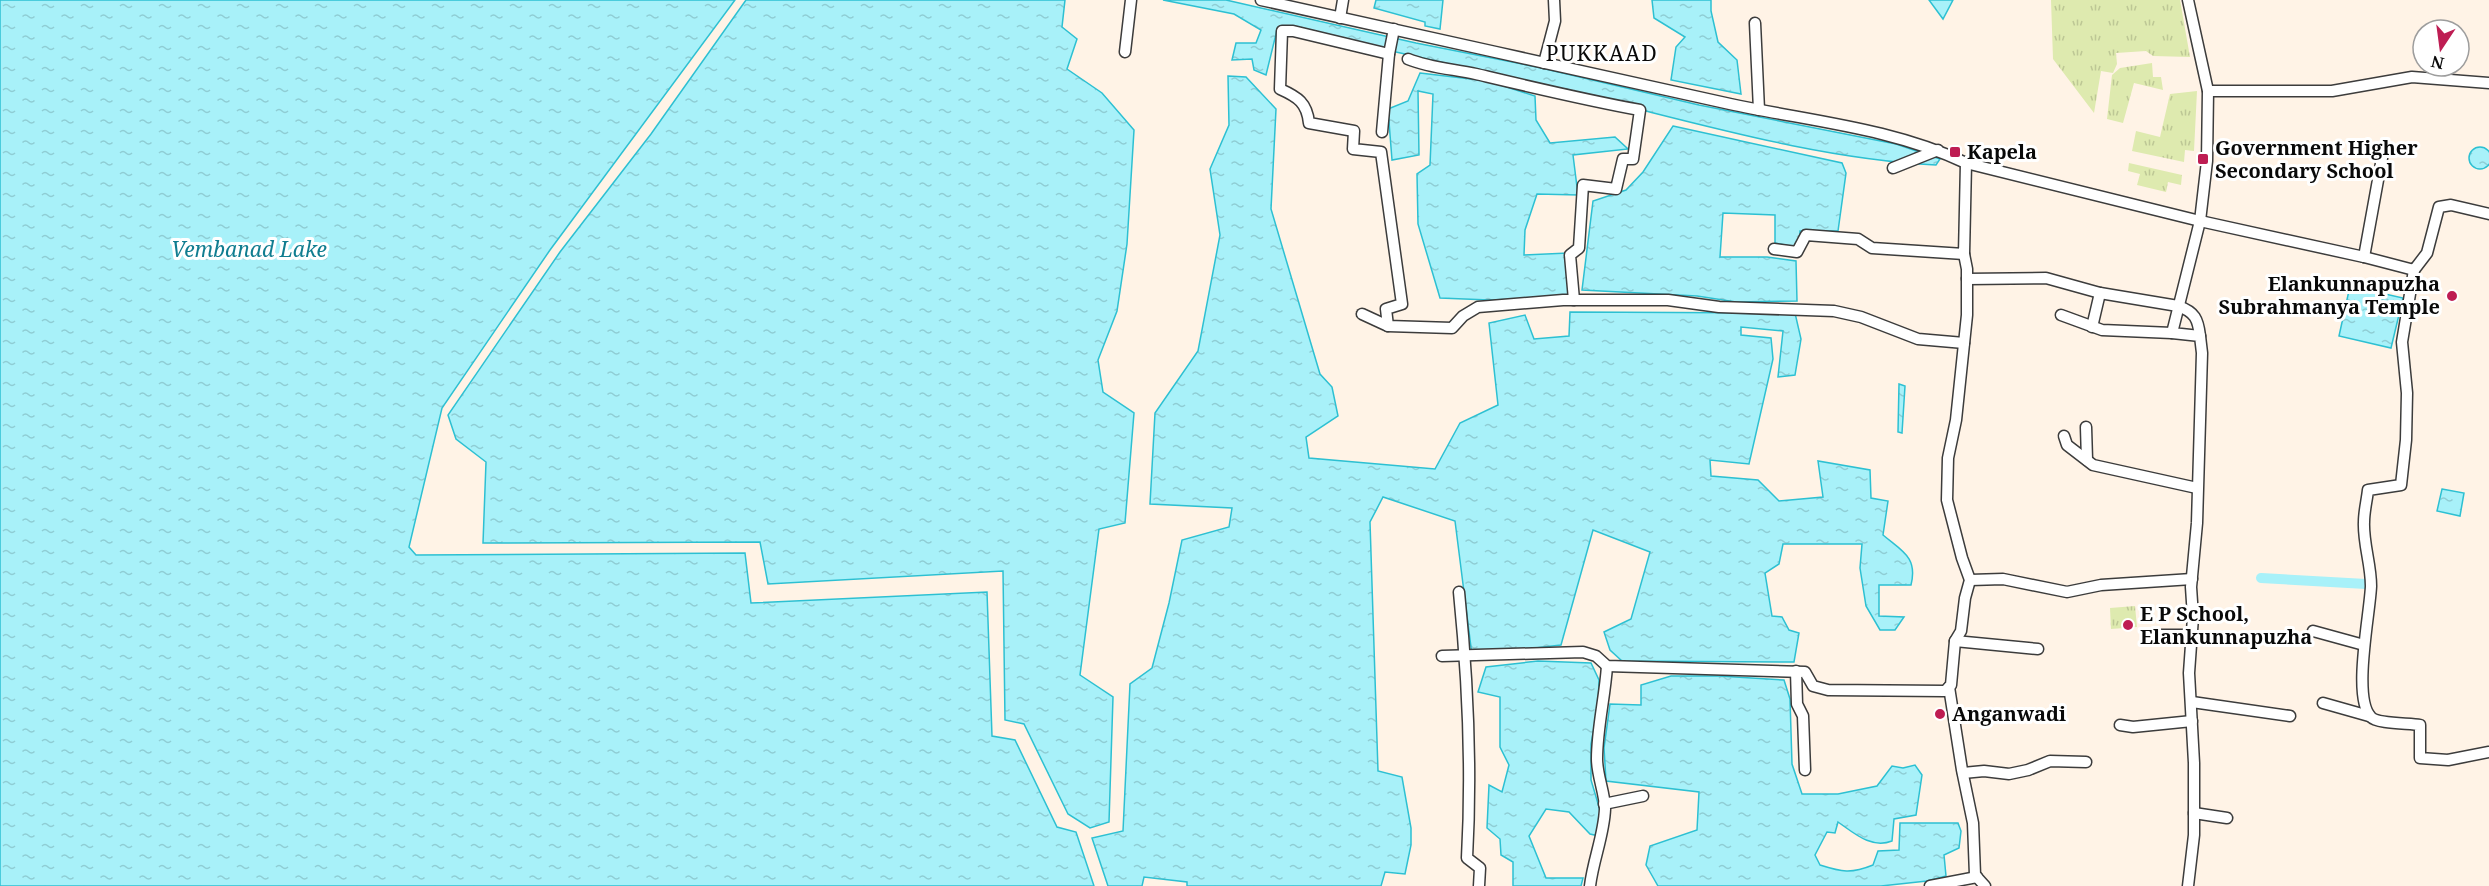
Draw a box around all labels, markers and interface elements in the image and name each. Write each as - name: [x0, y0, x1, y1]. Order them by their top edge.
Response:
- north arrow: [2411, 18, 2471, 78]
- district label: PUKKAAD: [1546, 39, 1658, 67]
- text: N: [2429, 50, 2446, 75]
- place label: Government Higher Secondary School: [2215, 134, 2418, 184]
- place label: Kapela: [1967, 138, 2037, 165]
- marker: Kapela: [1948, 145, 1962, 159]
- marker: Government Higher Secondary School: [2196, 152, 2210, 166]
- water label: Vembanad Lake: [171, 235, 327, 263]
- place label: Elankunnapuzha Subrahmanya Temple: [2218, 270, 2440, 320]
- marker: Elankunnapuzha Subrahmanya Temple: [2445, 289, 2459, 303]
- place label: E P School, Elankunnapuzha: [2140, 600, 2312, 650]
- marker: E P School, Elankunnapuzha: [2121, 618, 2135, 632]
- place label: Anganwadi: [1952, 700, 2066, 727]
- marker: Anganwadi: [1933, 707, 1947, 721]

